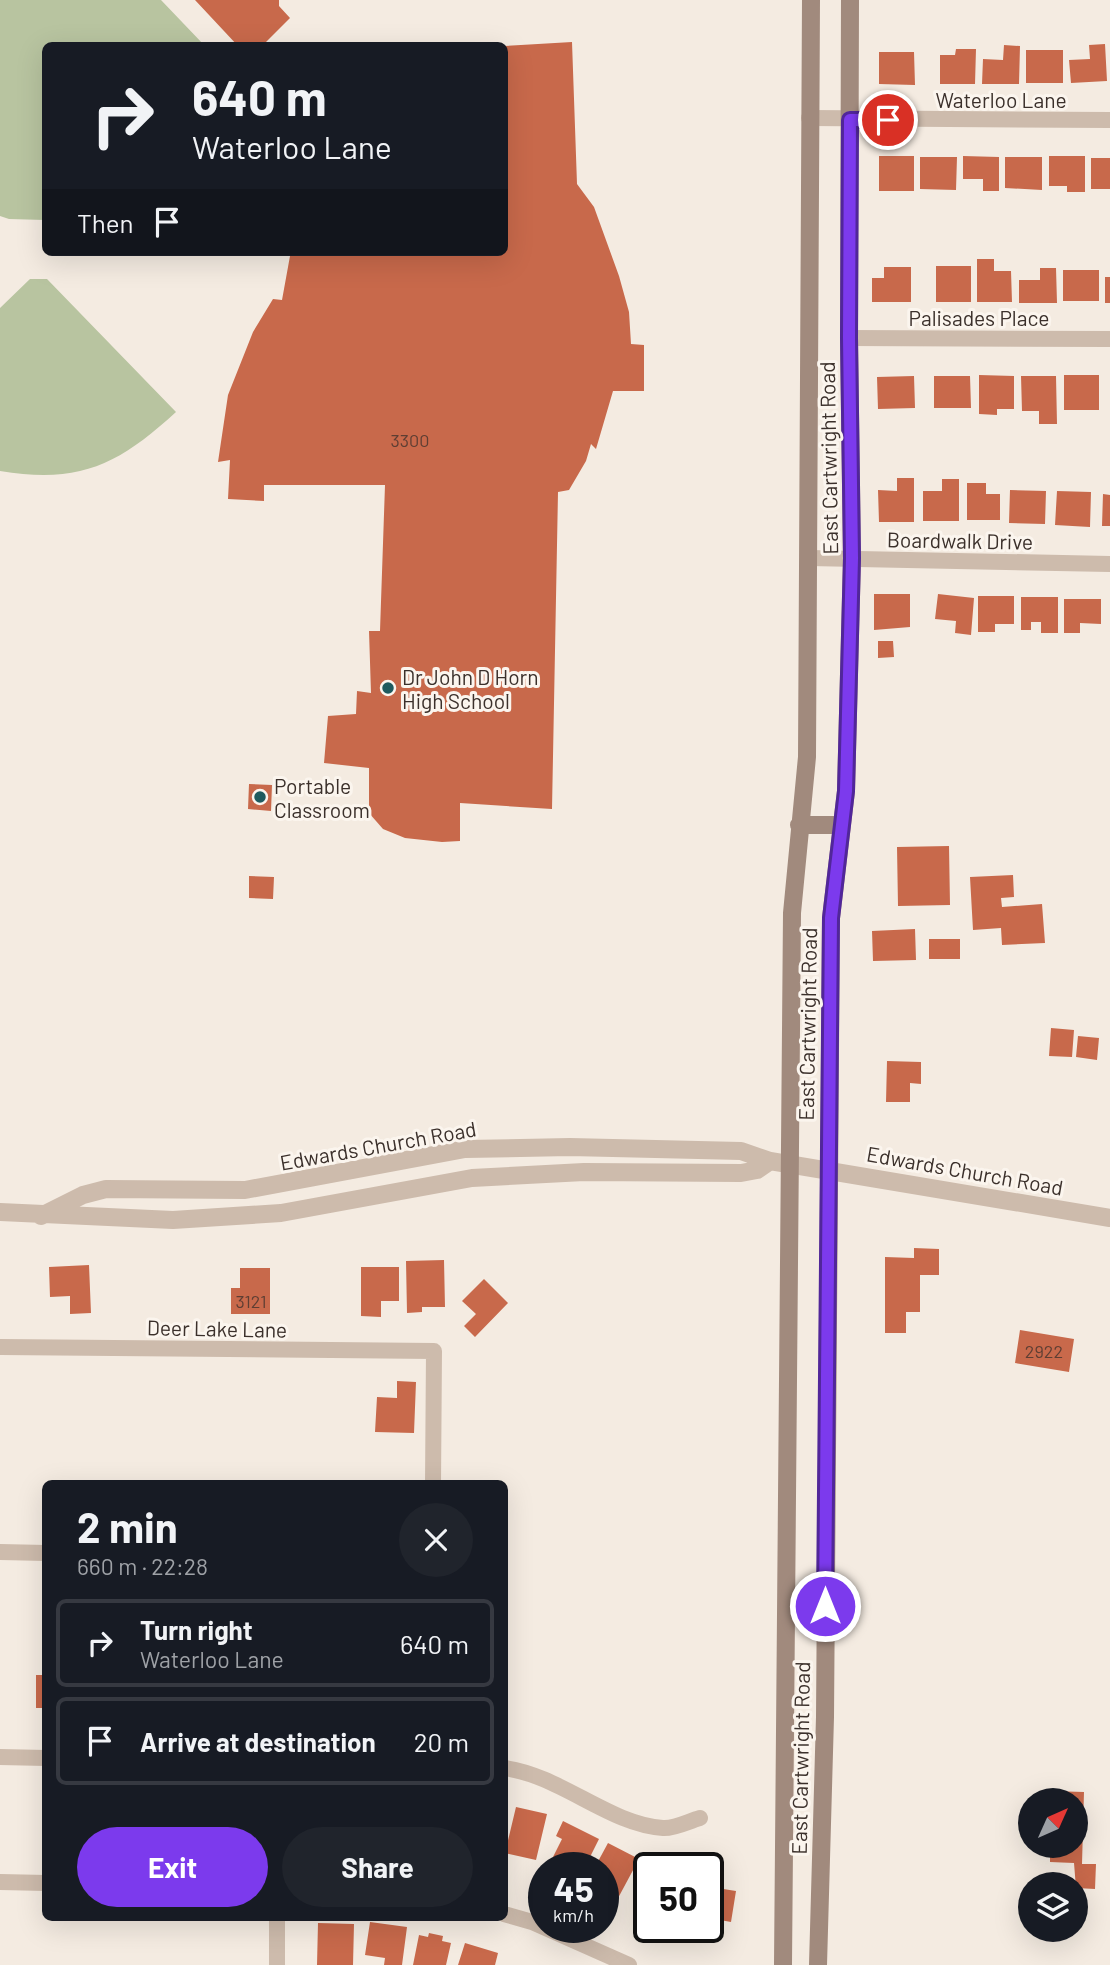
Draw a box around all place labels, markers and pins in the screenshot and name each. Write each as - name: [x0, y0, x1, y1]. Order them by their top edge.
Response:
- pin: [858, 90, 918, 150]
- place label: Dr John D Horn High School: [402, 664, 539, 713]
- marker: Dr John D Horn High School: [380, 680, 396, 696]
- place label: Portable Classroom: [274, 773, 370, 822]
- marker: Portable Classroom: [252, 789, 268, 805]

